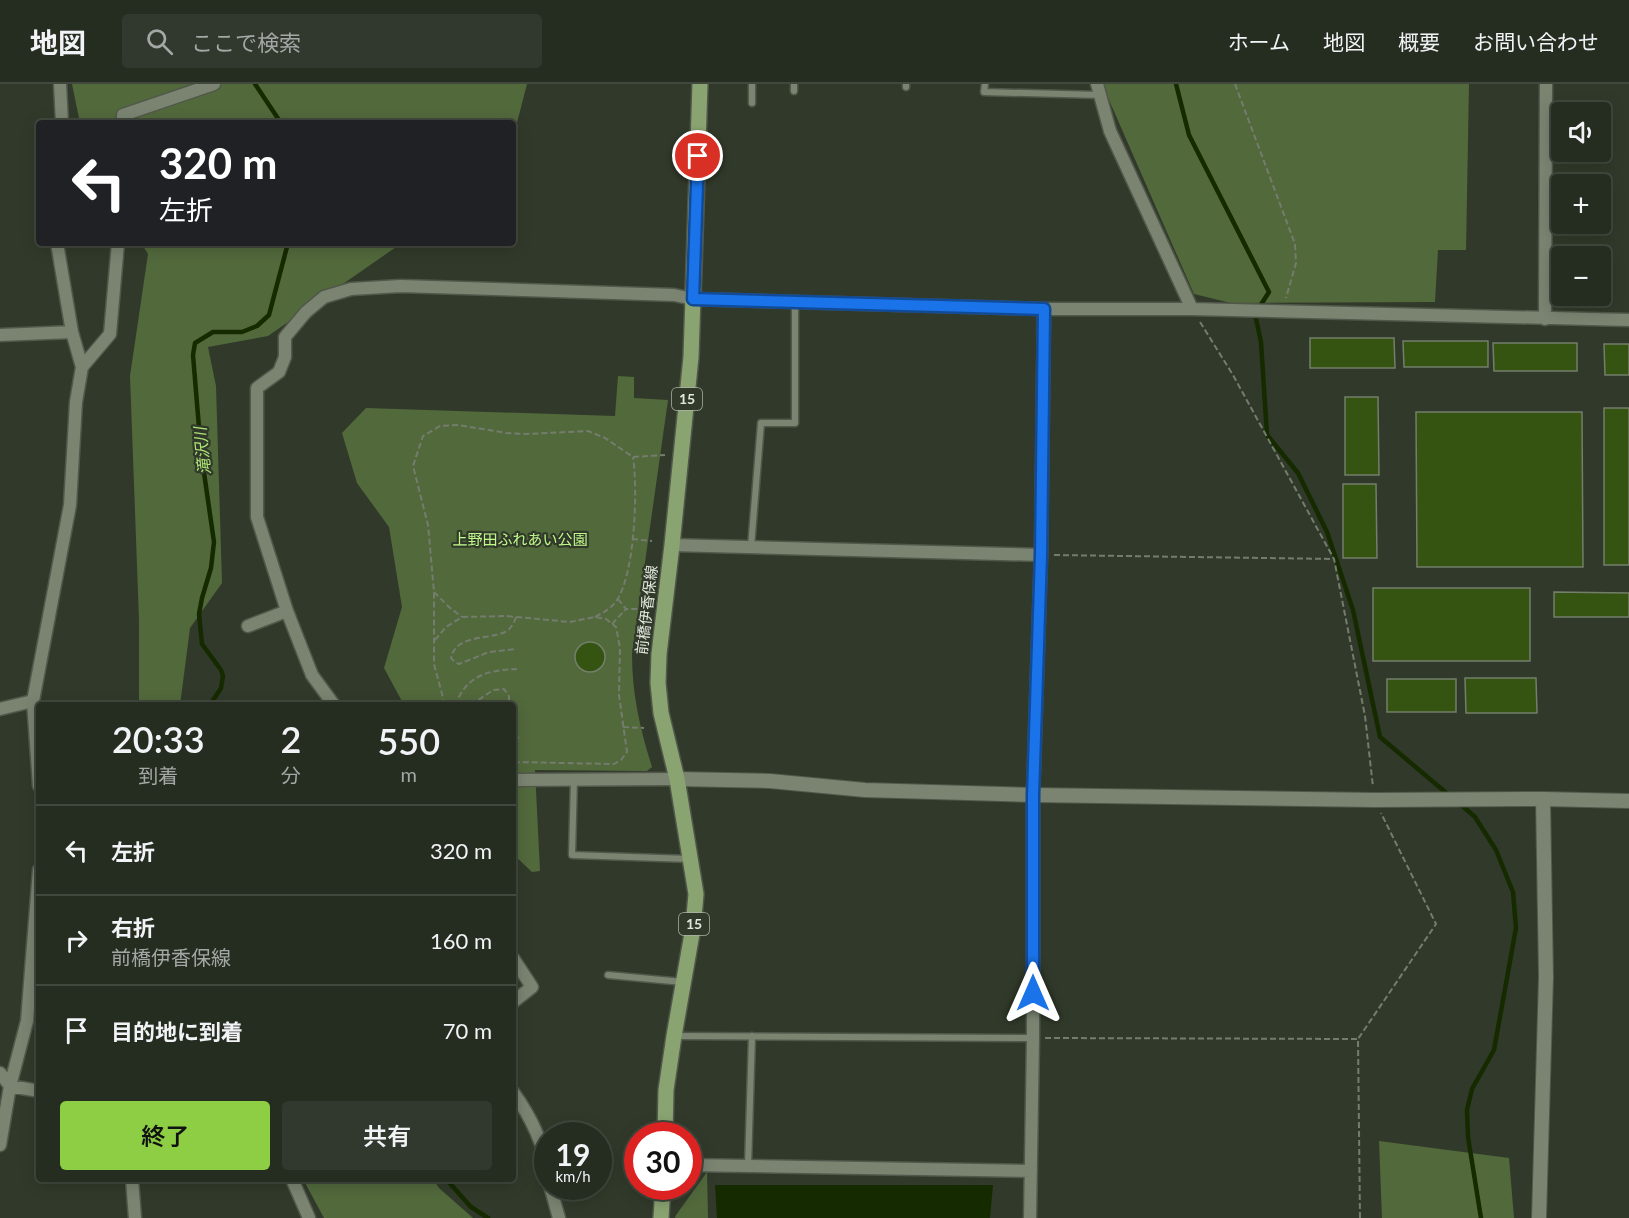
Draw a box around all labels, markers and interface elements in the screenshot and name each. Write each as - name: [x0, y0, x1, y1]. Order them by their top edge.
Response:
- search box: [122, 14, 542, 68]
- text: 地図: [30, 25, 86, 59]
- icon: search: [143, 25, 176, 58]
- text: ここで検索: [191, 29, 301, 56]
- text: ホーム: [1228, 29, 1290, 54]
- text: 地図: [1323, 29, 1365, 54]
- text: 概要: [1398, 29, 1440, 54]
- text: お問い合わせ: [1473, 29, 1599, 54]
- map controls: [1551, 102, 1611, 306]
- button: sound: [1551, 102, 1611, 162]
- pin: [672, 130, 723, 181]
- text: 320 m: [159, 138, 277, 188]
- icon: arrive: [681, 139, 714, 172]
- icon: left: [60, 144, 138, 222]
- button: +: [1551, 174, 1611, 234]
- text: 左折: [159, 193, 213, 226]
- button: −: [1551, 246, 1611, 306]
- road number: 15: [672, 388, 702, 410]
- water label: 滝沢川: [189, 424, 213, 476]
- park label: 上野田ふれあい公園: [452, 530, 588, 548]
- street label: 前橋伊香保線: [632, 564, 660, 656]
- text: 20:33: [112, 717, 205, 761]
- text: 2: [281, 717, 301, 761]
- text: 550: [377, 719, 440, 763]
- text: m: [400, 762, 417, 786]
- text: 到着: [138, 763, 178, 787]
- text: 分: [281, 763, 301, 787]
- icon: left: [60, 834, 93, 867]
- text: 320 m: [430, 837, 492, 864]
- text: 左折: [111, 838, 155, 865]
- road number: 15: [679, 913, 709, 935]
- text: 右折: [111, 914, 155, 941]
- icon: right: [60, 924, 93, 957]
- text: 160 m: [430, 927, 492, 954]
- text: 前橋伊香保線: [111, 945, 231, 969]
- position arrow: [1001, 961, 1065, 1025]
- icon: arrive: [60, 1014, 93, 1047]
- text: 70 m: [443, 1017, 492, 1044]
- text: 目的地に到着: [111, 1018, 243, 1045]
- button: 終了: [60, 1101, 270, 1170]
- button: 共有: [282, 1101, 492, 1170]
- speed limit sign: 30: [624, 1122, 702, 1200]
- text: 19: [556, 1136, 590, 1172]
- text: km/h: [555, 1167, 591, 1185]

